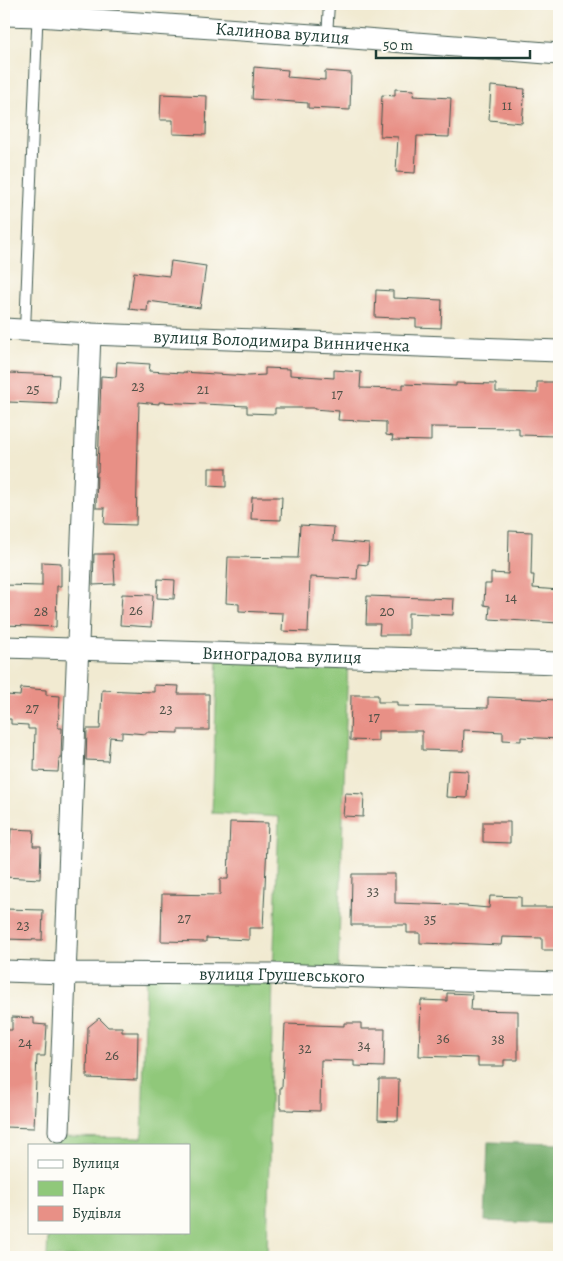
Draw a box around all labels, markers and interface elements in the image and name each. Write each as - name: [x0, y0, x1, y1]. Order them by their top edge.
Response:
- street label: Калинова вулиця: [215, 16, 350, 50]
- scale bar: [376, 28, 529, 60]
- text: 50 m: [383, 35, 413, 55]
- house number: 11: [502, 95, 512, 115]
- street label: вулиця Володимира Винниченка: [153, 324, 411, 358]
- house number: 23: [131, 376, 145, 396]
- house number: 25: [26, 379, 40, 399]
- house number: 21: [197, 379, 209, 399]
- house number: 17: [331, 384, 343, 404]
- house number: 14: [505, 587, 517, 607]
- house number: 26: [129, 600, 143, 620]
- house number: 28: [34, 601, 48, 621]
- house number: 20: [379, 601, 395, 621]
- street label: Виноградова вулиця: [202, 641, 362, 669]
- house number: 27: [25, 698, 39, 718]
- house number: 23: [159, 699, 173, 719]
- house number: 17: [368, 707, 380, 727]
- house number: 33: [367, 881, 379, 901]
- house number: 27: [177, 908, 191, 928]
- house number: 35: [424, 909, 436, 929]
- house number: 23: [16, 915, 30, 935]
- street label: вулиця Грушевського: [199, 962, 365, 989]
- house number: 36: [436, 1028, 450, 1048]
- house number: 38: [491, 1029, 505, 1049]
- house number: 24: [18, 1032, 32, 1052]
- house number: 34: [357, 1035, 371, 1055]
- house number: 32: [298, 1038, 312, 1058]
- house number: 26: [105, 1045, 119, 1065]
- legend: [28, 1144, 190, 1234]
- text: Вулиця: [72, 1153, 119, 1173]
- text: Парк: [72, 1179, 105, 1199]
- text: Будівля: [72, 1203, 121, 1223]

